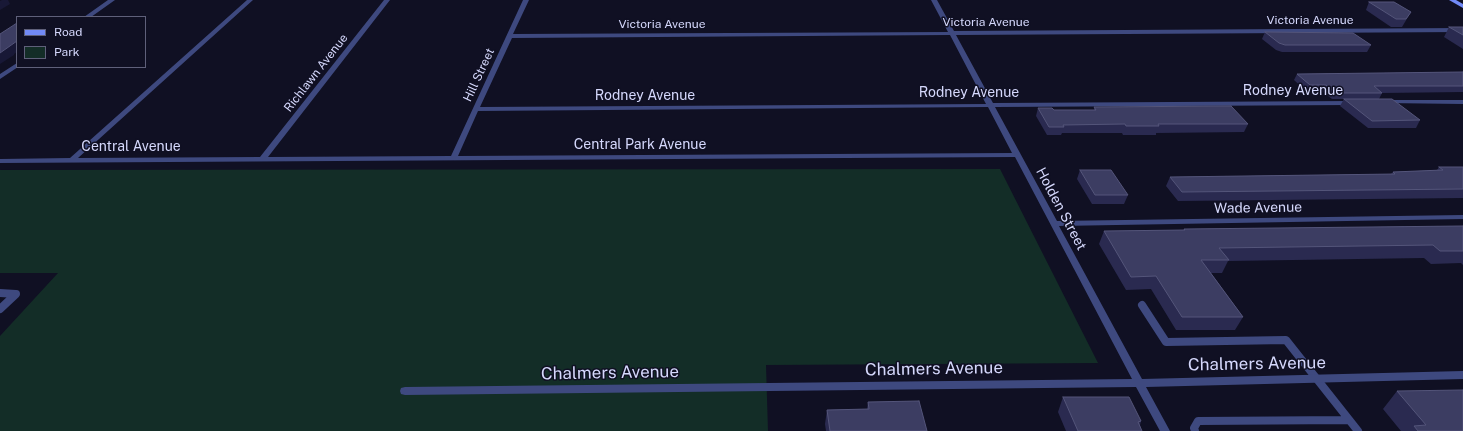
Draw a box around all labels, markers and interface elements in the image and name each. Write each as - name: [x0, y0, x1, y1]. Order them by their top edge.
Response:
- street label: Victoria Avenue: [1266, 13, 1354, 27]
- street label: Victoria Avenue: [942, 15, 1030, 29]
- legend: [16, 16, 146, 68]
- street label: Victoria Avenue: [618, 17, 706, 31]
- text: Road: [54, 25, 82, 39]
- street label: Richlawn Avenue: [281, 31, 351, 115]
- text: Park: [54, 45, 80, 59]
- street label: Hill Street: [460, 46, 498, 104]
- street label: Rodney Avenue: [1243, 83, 1343, 99]
- street label: Rodney Avenue: [919, 85, 1019, 101]
- street label: Rodney Avenue: [595, 88, 695, 104]
- street label: Central Park Avenue: [574, 137, 706, 153]
- street label: Central Avenue: [81, 139, 181, 155]
- street label: Holden Street: [1032, 165, 1090, 253]
- street label: Wade Avenue: [1214, 199, 1302, 217]
- street label: Chalmers Avenue: [1188, 353, 1326, 375]
- street label: Chalmers Avenue: [865, 358, 1003, 380]
- street label: Chalmers Avenue: [541, 362, 679, 384]

